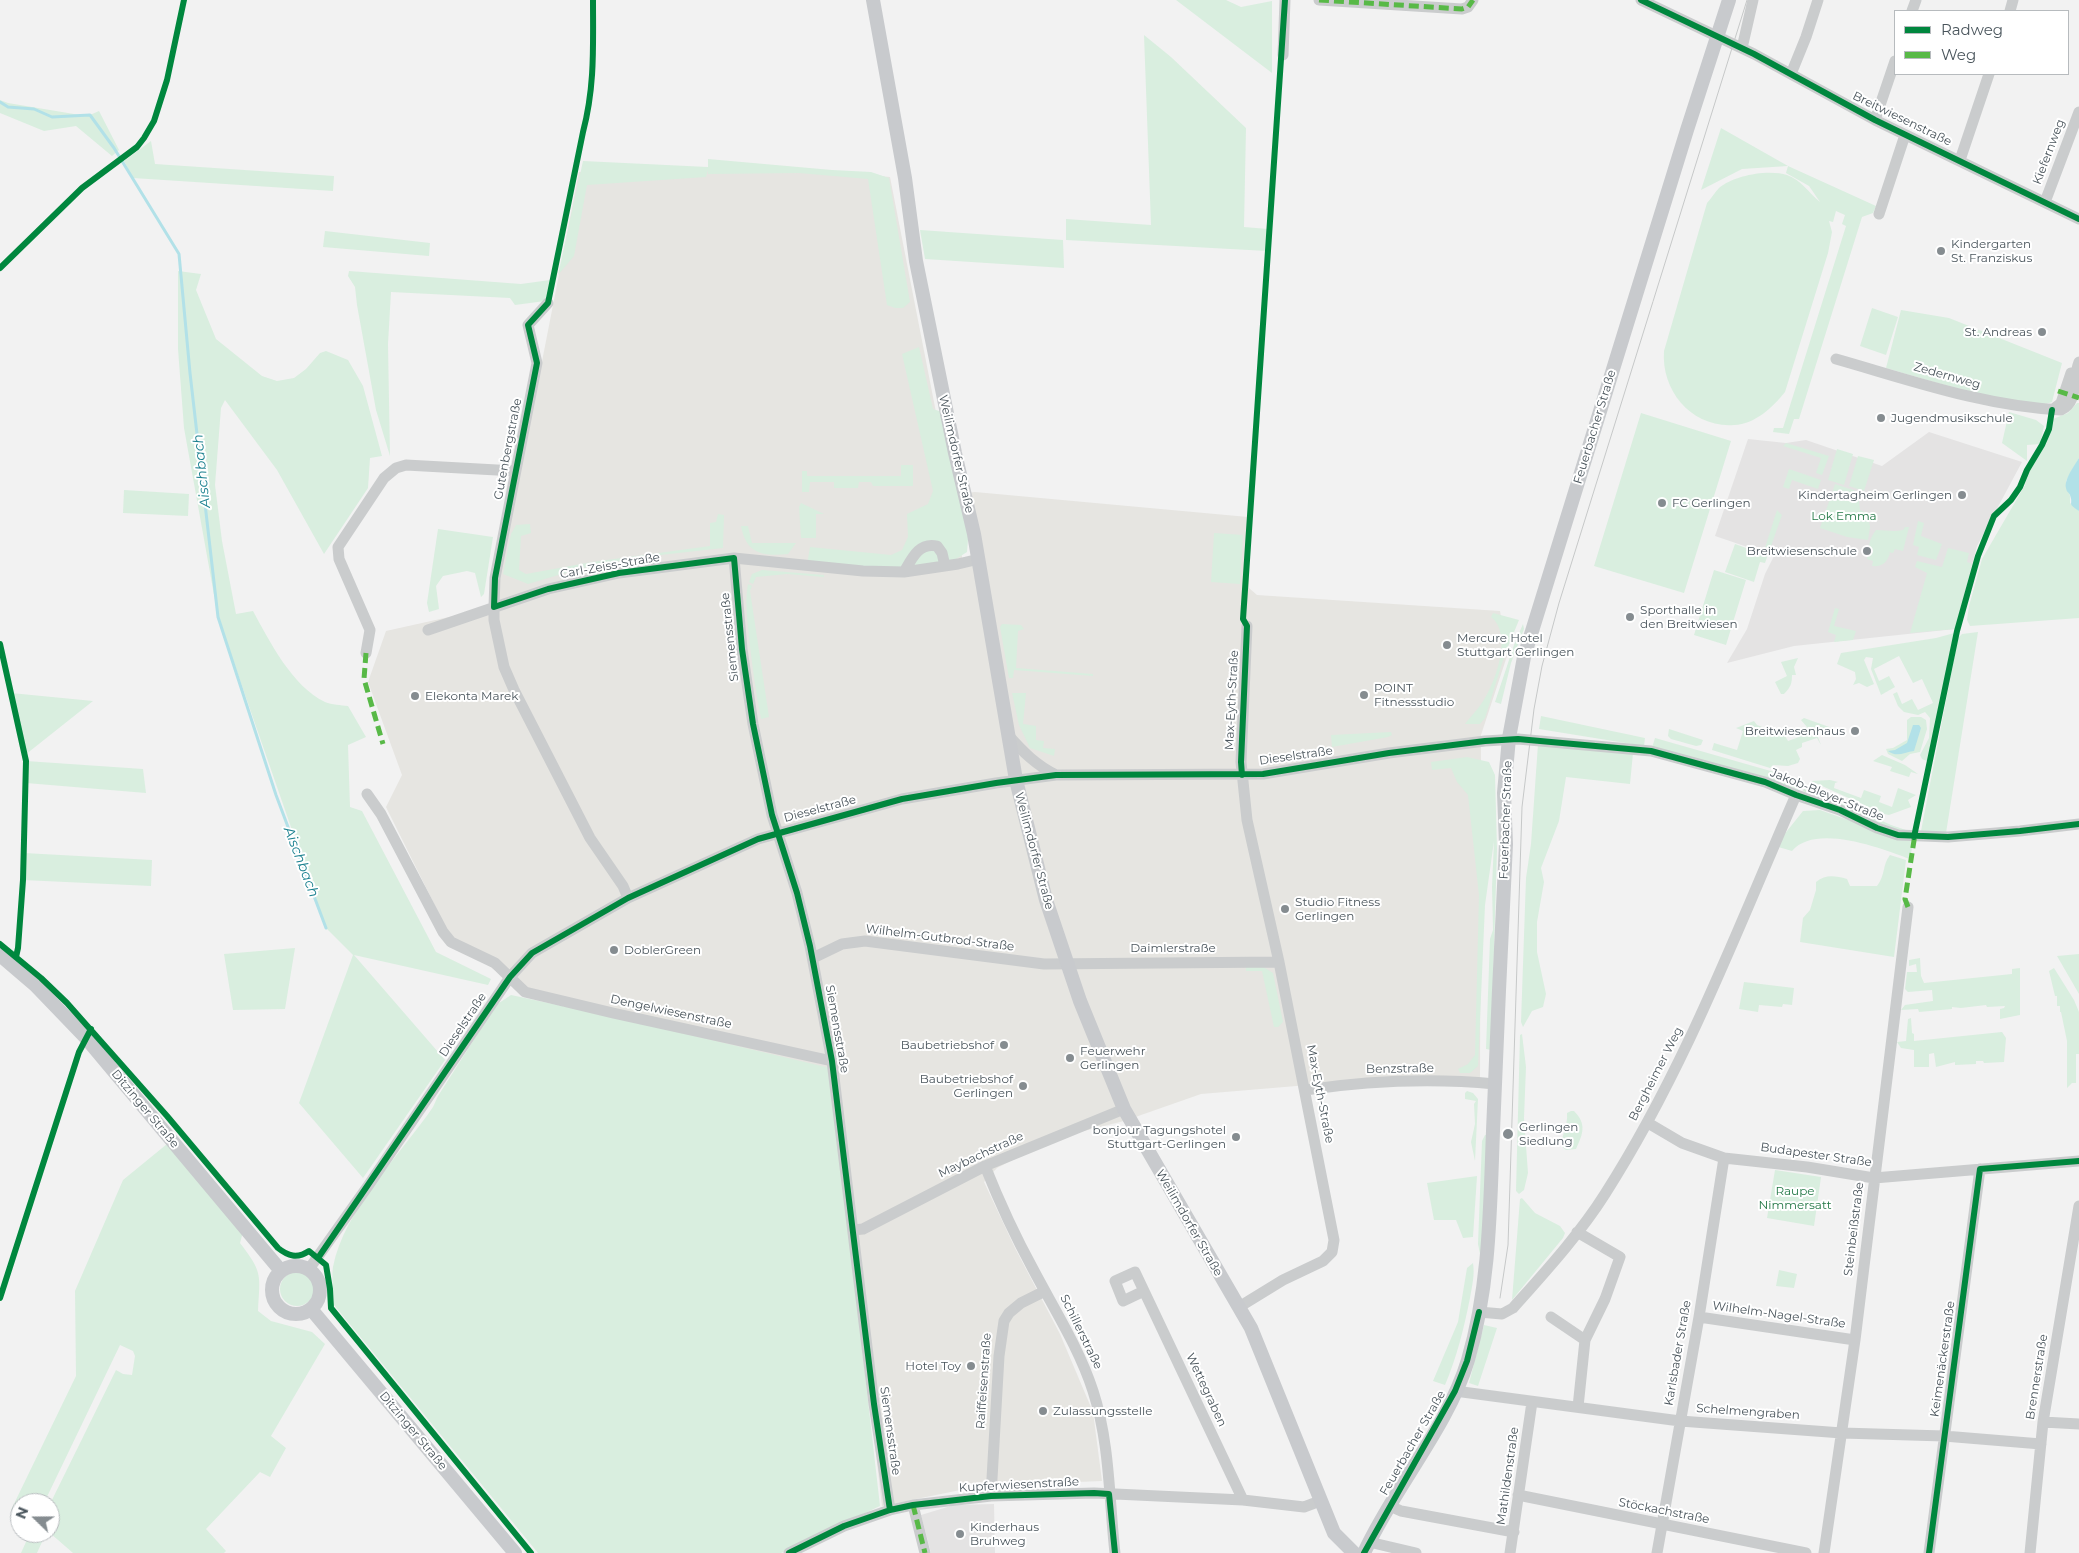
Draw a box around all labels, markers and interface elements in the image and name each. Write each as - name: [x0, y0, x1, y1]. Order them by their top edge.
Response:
- legend: [1894, 10, 2069, 75]
- text: Radweg: [1941, 20, 2003, 39]
- text: Weg: [1941, 45, 1976, 64]
- street label: Breitwiesenstraße: [1850, 89, 1954, 149]
- street label: Kiefernweg: [2030, 117, 2068, 187]
- place label: Kindergarten St. Franziskus: [1951, 237, 2032, 265]
- marker: Kindergarten St. Franziskus: [1935, 245, 1947, 257]
- place label: St. Andreas: [1964, 325, 2032, 339]
- marker: St. Andreas: [2036, 326, 2048, 338]
- street label: Zedernweg: [1912, 360, 1982, 392]
- street label: Feuerbacher Straße: [1571, 368, 1619, 486]
- street label: Weilimdorfer Straße: [935, 393, 977, 515]
- street label: Gutenbergstraße: [491, 397, 525, 501]
- place label: Jugendmusikschule: [1891, 411, 2013, 425]
- marker: Jugendmusikschule: [1875, 412, 1887, 424]
- water label: Aischbach: [190, 433, 214, 509]
- place label: Kindertagheim Gerlingen: [1798, 488, 1952, 502]
- marker: Kindertagheim Gerlingen: [1956, 489, 1968, 501]
- place label: FC Gerlingen: [1672, 496, 1751, 510]
- marker: FC Gerlingen: [1656, 497, 1668, 509]
- park label: Lok Emma: [1811, 509, 1877, 523]
- place label: Breitwiesenschule: [1747, 544, 1857, 558]
- marker: Breitwiesenschule: [1861, 545, 1873, 557]
- street label: Carl-Zeiss-Straße: [559, 550, 661, 582]
- street label: Siemensstraße: [718, 592, 742, 682]
- place label: Sporthalle in den Breitwiesen: [1640, 603, 1738, 631]
- marker: Sporthalle in den Breitwiesen: [1624, 611, 1636, 623]
- place label: Mercure Hotel Stuttgart Gerlingen: [1457, 631, 1574, 659]
- marker: Mercure Hotel Stuttgart Gerlingen: [1441, 639, 1453, 651]
- street label: Max-Eyth-Straße: [1222, 650, 1242, 750]
- place label: POINT Fitnessstudio: [1374, 681, 1454, 709]
- place label: Elekonta Marek: [425, 689, 519, 703]
- marker: POINT Fitnessstudio: [1358, 689, 1370, 701]
- marker: Elekonta Marek: [409, 690, 421, 702]
- place label: Breitwiesenhaus: [1745, 724, 1845, 738]
- marker: Breitwiesenhaus: [1849, 725, 1861, 737]
- street label: Dieselstraße: [1258, 744, 1334, 768]
- street label: Feuerbacher Straße: [1497, 760, 1515, 880]
- street label: Jakob-Bleyer-Straße: [1768, 766, 1886, 824]
- street label: Weilimdorfer Straße: [1011, 791, 1057, 911]
- street label: Dieselstraße: [782, 792, 858, 826]
- water label: Aischbach: [280, 824, 322, 900]
- place label: Studio Fitness Gerlingen: [1295, 895, 1380, 923]
- marker: Studio Fitness Gerlingen: [1279, 903, 1291, 915]
- street label: Wilhelm-Gutbrod-Straße: [865, 922, 1015, 954]
- street label: Daimlerstraße: [1130, 941, 1216, 955]
- place label: DoblerGreen: [624, 943, 701, 957]
- marker: DoblerGreen: [608, 944, 620, 956]
- street label: Siemensstraße: [822, 984, 852, 1074]
- street label: Dieselstraße: [436, 990, 490, 1060]
- street label: Dengelwiesenstraße: [609, 992, 733, 1032]
- street label: Bergheimer Weg: [1626, 1024, 1686, 1124]
- place label: Baubetriebshof: [901, 1038, 994, 1052]
- marker: Baubetriebshof: [998, 1039, 1010, 1051]
- street label: Max-Eyth-Straße: [1303, 1043, 1337, 1145]
- place label: Feuerwehr Gerlingen: [1080, 1044, 1145, 1072]
- marker: Feuerwehr Gerlingen: [1064, 1052, 1076, 1064]
- street label: Benzstraße: [1366, 1061, 1434, 1077]
- street label: Ditzinger Straße: [108, 1067, 182, 1151]
- place label: Baubetriebshof Gerlingen: [920, 1072, 1013, 1100]
- marker: Baubetriebshof Gerlingen: [1017, 1080, 1029, 1092]
- place label: Gerlingen Siedlung: [1519, 1120, 1578, 1148]
- place label: bonjour Tagungshotel Stuttgart-Gerlingen: [1093, 1123, 1226, 1151]
- marker: Gerlingen Siedlung: [1501, 1127, 1515, 1141]
- street label: Maybachstraße: [936, 1129, 1026, 1181]
- marker: bonjour Tagungshotel Stuttgart-Gerlingen: [1230, 1131, 1242, 1143]
- street label: Budapester Straße: [1759, 1140, 1873, 1170]
- street label: Weilimdorfer Straße: [1153, 1167, 1225, 1279]
- street label: Steinbeißstraße: [1841, 1181, 1867, 1277]
- park label: Raupe Nimmersatt: [1759, 1184, 1831, 1212]
- street label: Schillerstraße: [1057, 1292, 1105, 1372]
- street label: Karlsbader Straße: [1662, 1299, 1694, 1407]
- street label: Wilhelm-Nagel-Straße: [1711, 1299, 1847, 1331]
- street label: Keimenäckerstraße: [1928, 1300, 1958, 1418]
- street label: Raiffeisenstraße: [973, 1333, 995, 1429]
- street label: Brennerstraße: [2023, 1333, 2051, 1421]
- street label: Wettegraben: [1183, 1351, 1229, 1429]
- place label: Hotel Toy: [905, 1359, 961, 1373]
- marker: Hotel Toy: [965, 1360, 977, 1372]
- street label: Siemensstraße: [877, 1386, 903, 1476]
- street label: Feuerbacher Straße: [1377, 1388, 1449, 1498]
- street label: Ditzinger Straße: [376, 1389, 450, 1473]
- street label: Schelmengraben: [1696, 1401, 1800, 1423]
- place label: Zulassungsstelle: [1053, 1404, 1153, 1418]
- marker: Zulassungsstelle: [1037, 1405, 1049, 1417]
- street label: Mathildenstraße: [1494, 1426, 1522, 1526]
- street label: Kupferwiesenstraße: [959, 1475, 1079, 1495]
- north arrow: [10, 1493, 60, 1543]
- street label: Stöckachstraße: [1617, 1495, 1711, 1527]
- text: N: [12, 1504, 32, 1521]
- place label: Kinderhaus Bruhweg: [970, 1520, 1039, 1548]
- marker: Kinderhaus Bruhweg: [954, 1528, 966, 1540]

